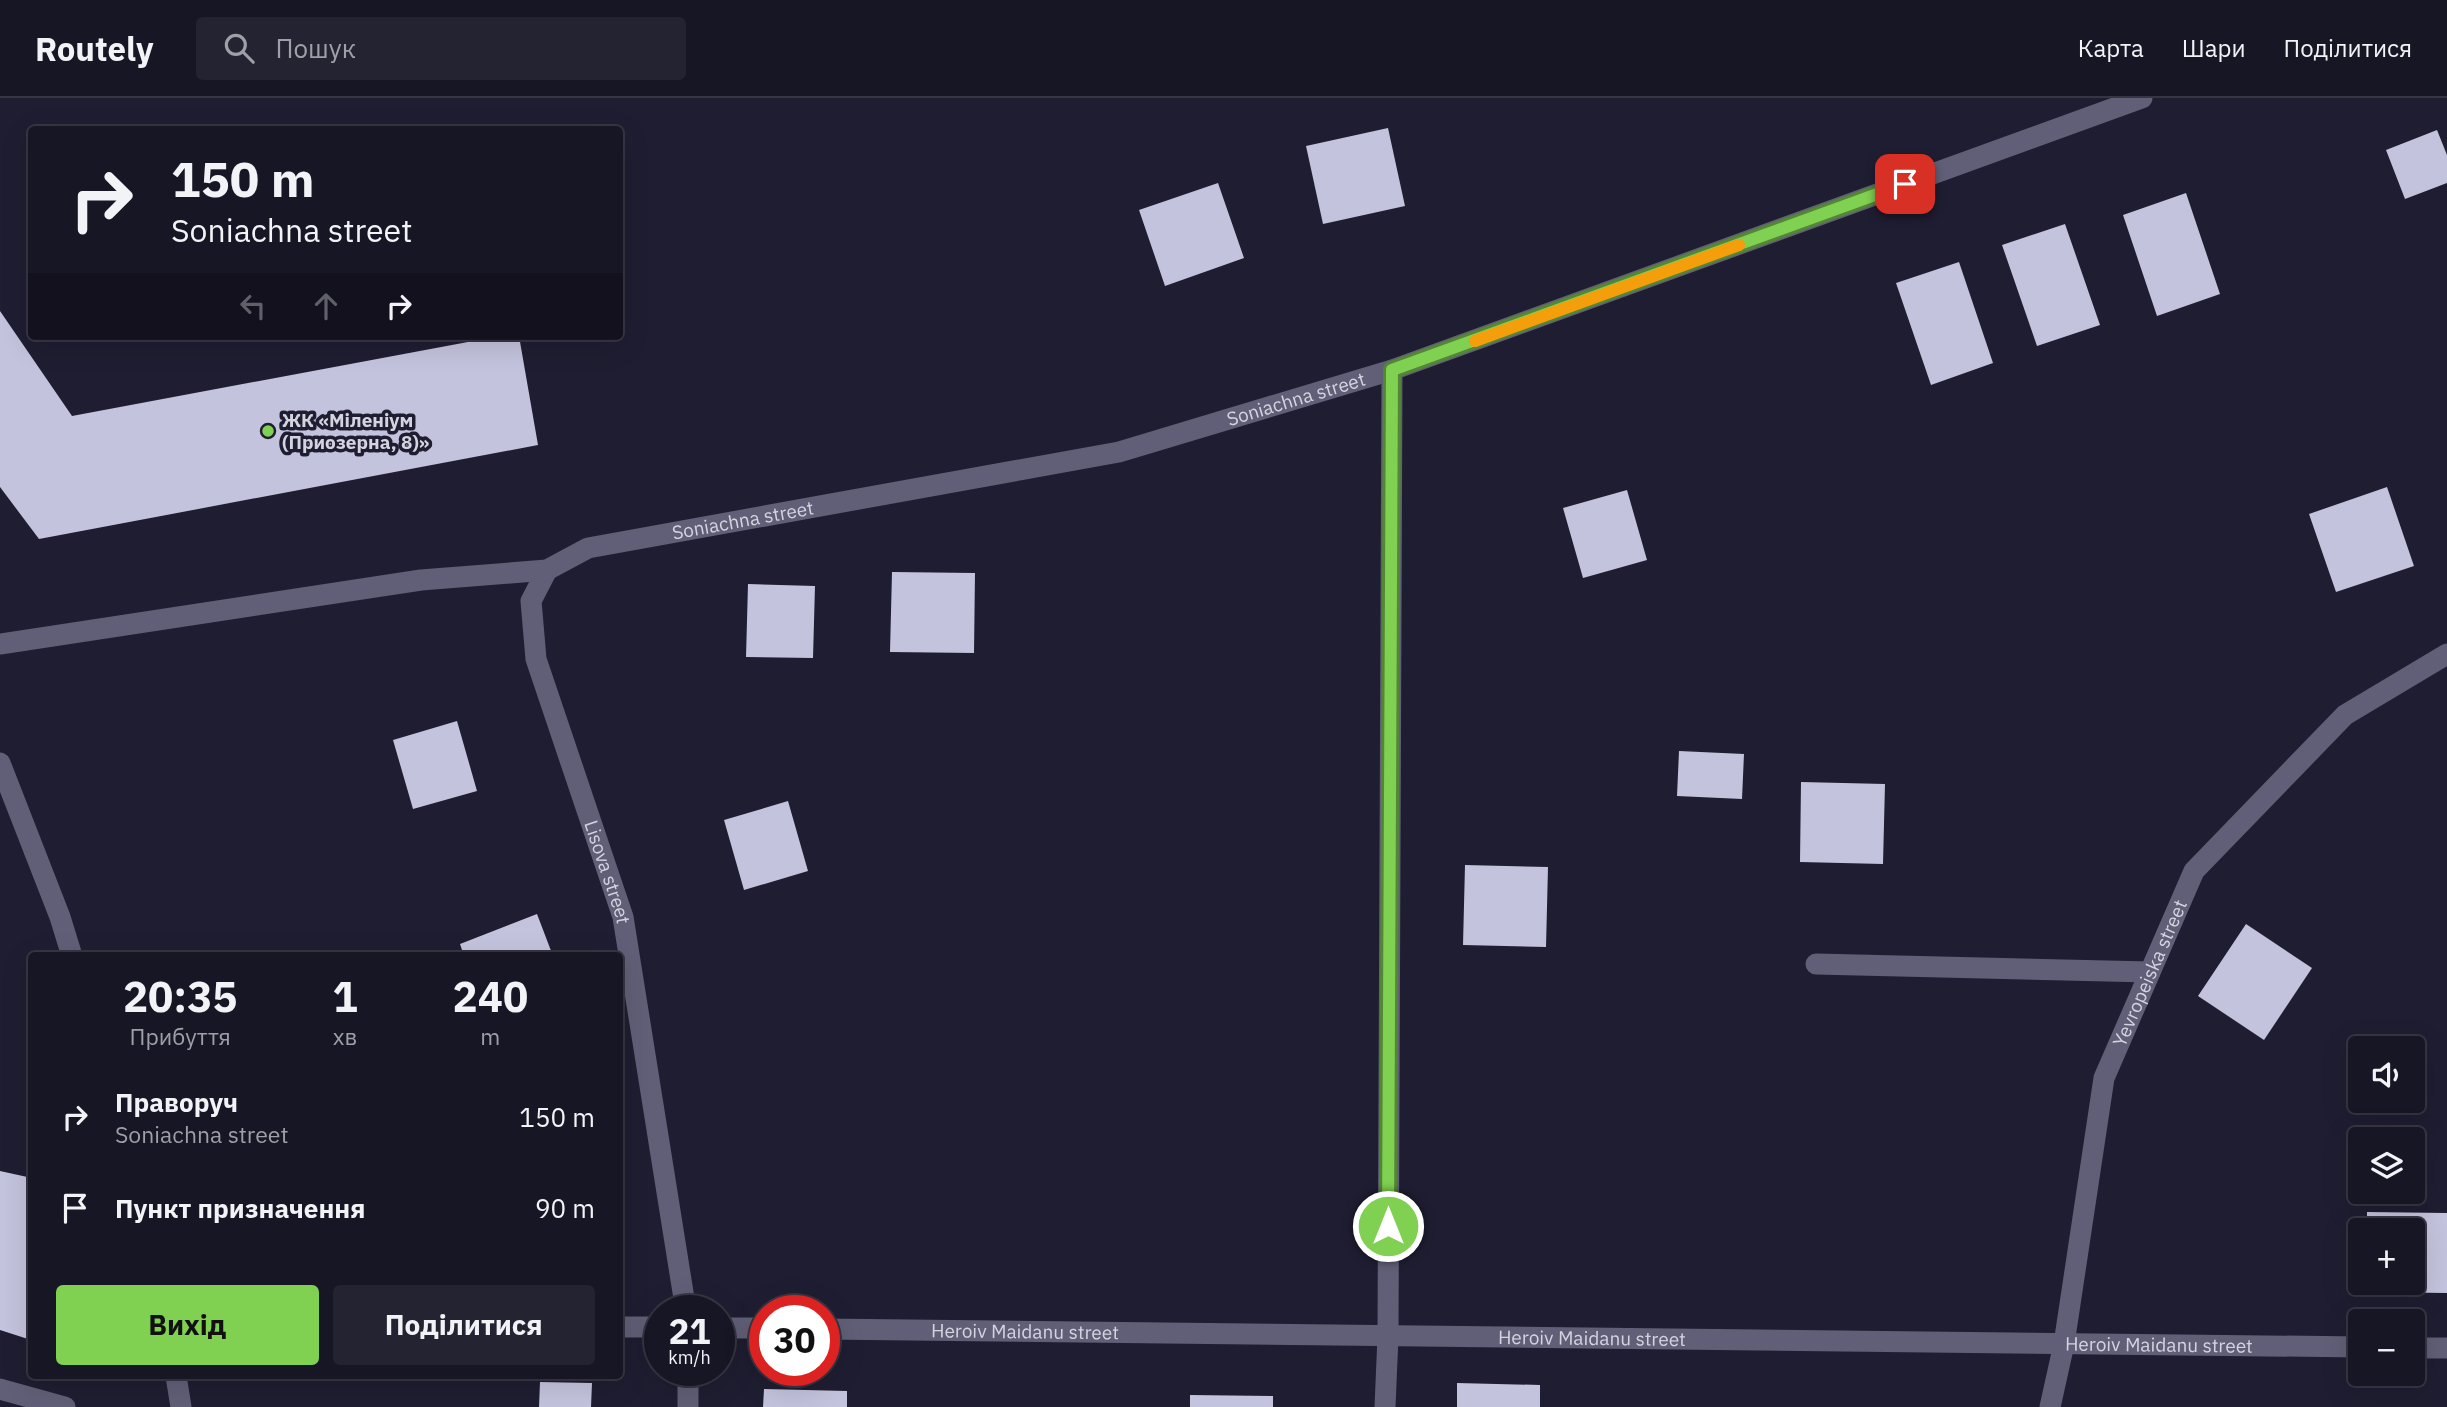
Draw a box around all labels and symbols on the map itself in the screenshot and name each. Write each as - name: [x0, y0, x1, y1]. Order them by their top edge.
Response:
- pin: [1875, 154, 1935, 214]
- street label: Soniachna street: [1224, 367, 1368, 431]
- place label: ЖК «Міленіум (Приозерна, 8)»: [282, 408, 429, 454]
- marker: ЖК «Міленіум (Приозерна, 8)»: [260, 423, 276, 439]
- street label: Soniachna street: [670, 495, 815, 545]
- street label: Lisova street: [579, 817, 636, 925]
- street label: Yevropeiska street: [2107, 896, 2192, 1050]
- position arrow: [1351, 1189, 1425, 1263]
- speed limit sign: 30: [749, 1295, 840, 1386]
- street label: Heroiv Maidanu street: [931, 1318, 1119, 1344]
- street label: Heroiv Maidanu street: [1498, 1325, 1686, 1351]
- street label: Heroiv Maidanu street: [2065, 1332, 2253, 1358]

